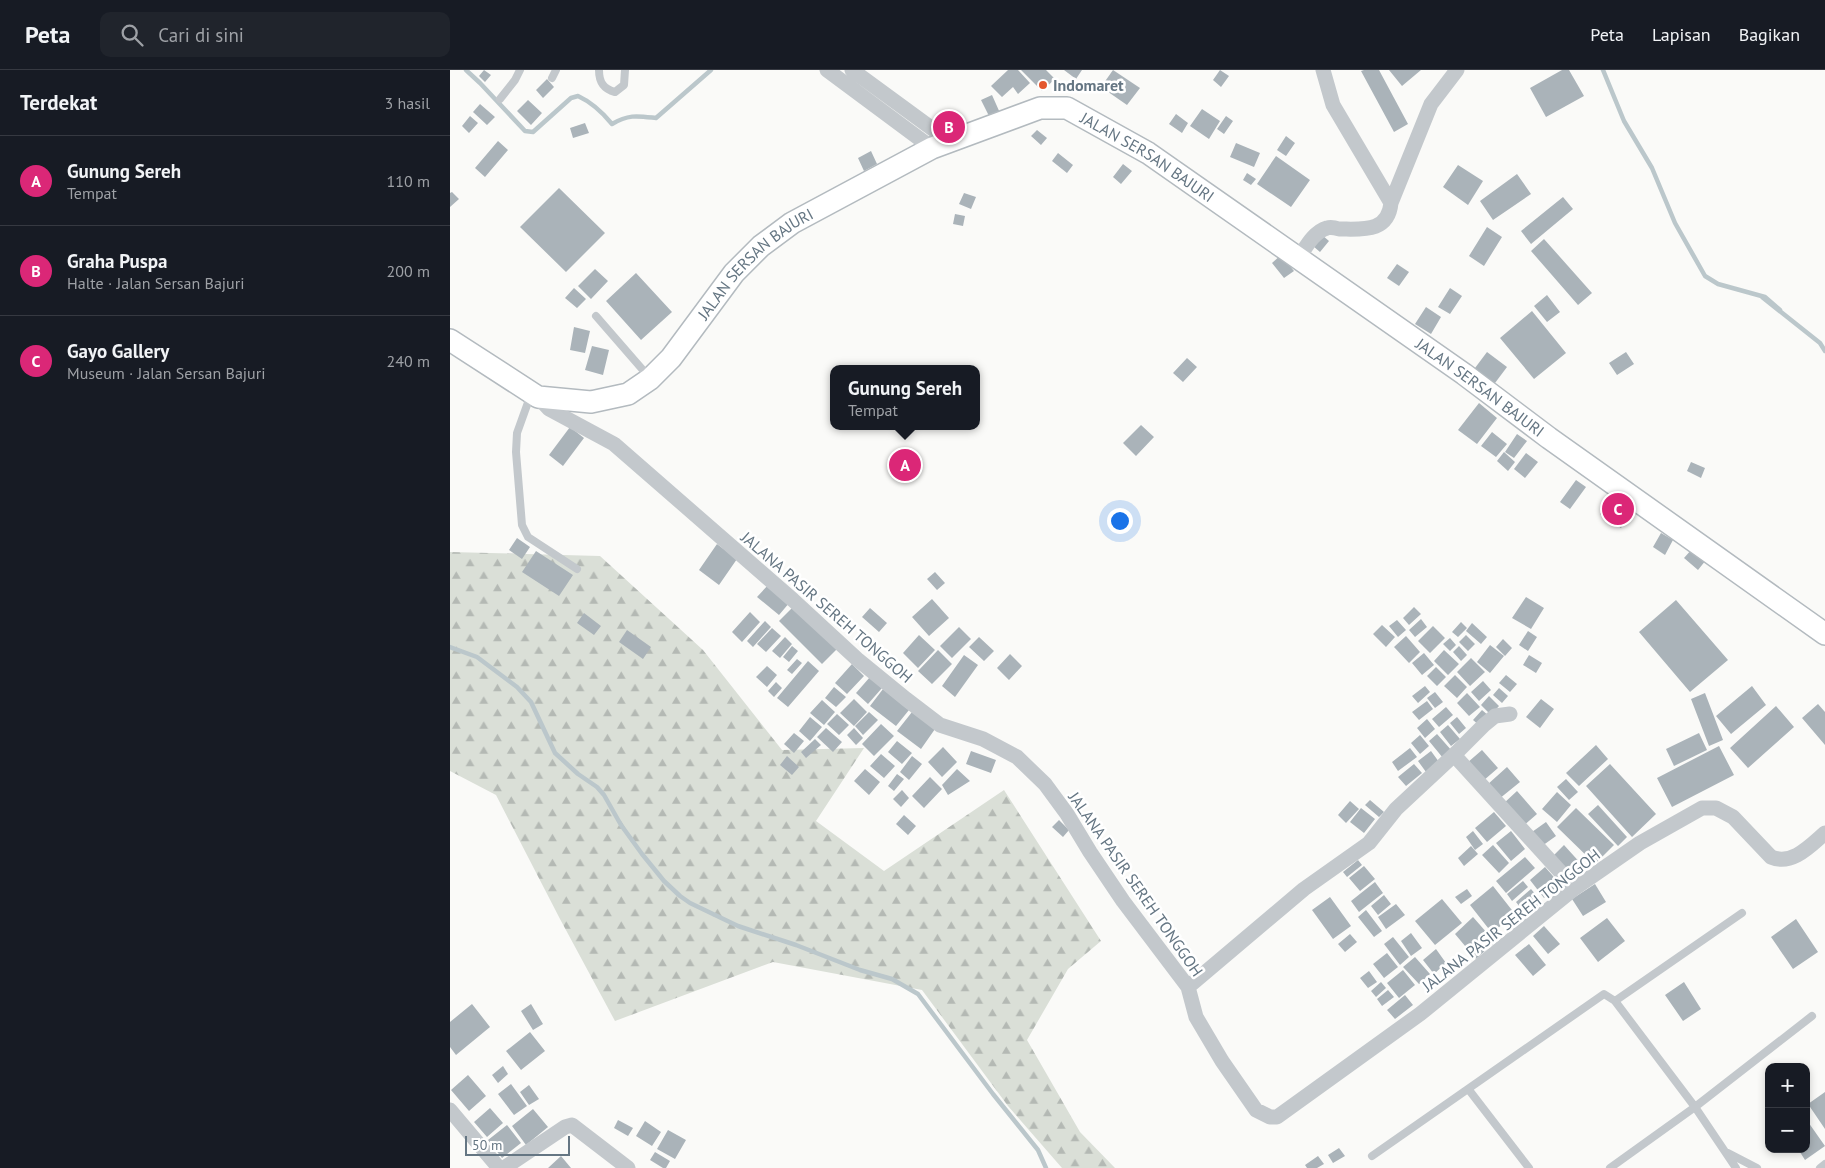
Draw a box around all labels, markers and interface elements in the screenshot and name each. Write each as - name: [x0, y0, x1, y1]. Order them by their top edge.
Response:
- search box: [100, 12, 450, 57]
- text: Peta: [25, 19, 70, 50]
- icon: search: [118, 21, 146, 49]
- text: Cari di sini: [158, 23, 244, 47]
- text: Peta: [1590, 23, 1624, 46]
- text: Lapisan: [1652, 23, 1711, 46]
- text: Bagikan: [1739, 23, 1800, 46]
- place label: Indomaret: [1053, 75, 1124, 95]
- marker: Indomaret: [1037, 79, 1049, 91]
- text: Terdekat: [20, 89, 97, 116]
- text: 3 hasil: [385, 93, 430, 113]
- street label: JALAN SERSAN BAJURI: [1076, 107, 1218, 206]
- pin: B: [933, 108, 965, 146]
- text: Gunung Sereh: [67, 159, 181, 183]
- text: A: [31, 171, 41, 191]
- text: 110 m: [387, 171, 430, 191]
- text: Tempat: [67, 183, 117, 203]
- street label: JALAN SERSAN BAJURI: [692, 204, 816, 324]
- text: Graha Puspa: [67, 249, 168, 273]
- text: B: [31, 261, 41, 281]
- text: 200 m: [387, 261, 430, 281]
- text: Halte · Jalan Sersan Bajuri: [67, 273, 244, 293]
- street label: JALAN SERSAN BAJURI: [1411, 333, 1548, 441]
- text: Gayo Gallery: [67, 339, 169, 363]
- text: C: [32, 351, 40, 371]
- text: 240 m: [387, 351, 430, 371]
- text: Museum · Jalan Sersan Bajuri: [67, 363, 265, 383]
- popup: [830, 365, 980, 430]
- text: Gunung Sereh: [848, 376, 962, 400]
- text: Tempat: [848, 400, 898, 420]
- pin: A: [889, 446, 921, 484]
- pin: C: [1602, 490, 1634, 528]
- your location: [1107, 508, 1133, 534]
- street label: JALANA PASIR SEREH TONGGOH: [736, 526, 917, 687]
- street label: JALANA PASIR SEREH TONGGOH: [1064, 787, 1207, 980]
- street label: JALANA PASIR SEREH TONGGOH: [1417, 844, 1604, 996]
- map controls: [1765, 1063, 1810, 1153]
- button: +: [1765, 1063, 1810, 1108]
- button: −: [1765, 1108, 1810, 1153]
- scale bar: [465, 1133, 570, 1156]
- text: 50 m: [472, 1136, 502, 1154]

